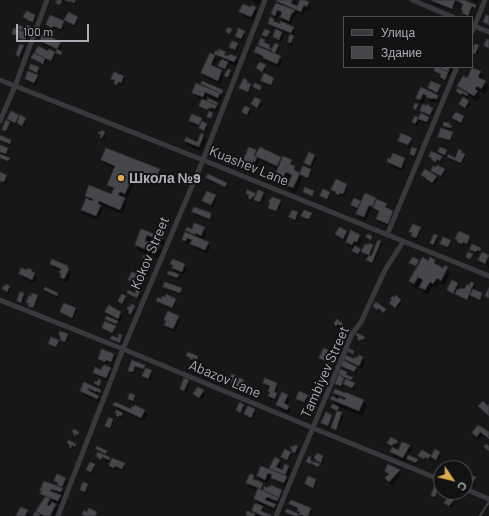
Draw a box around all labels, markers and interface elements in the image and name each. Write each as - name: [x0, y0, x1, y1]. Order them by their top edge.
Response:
- scale bar: [18, 16, 91, 42]
- legend: [343, 16, 473, 68]
- text: 100 m: [23, 24, 53, 38]
- text: Улица: [381, 25, 415, 39]
- text: Здание: [381, 45, 422, 59]
- street label: Kuashev Lane: [207, 142, 291, 190]
- place label: Школа №9: [129, 170, 201, 186]
- marker: Школа №9: [116, 173, 126, 183]
- street label: Kokov Street: [127, 214, 173, 292]
- street label: Tambiyev Street: [297, 323, 353, 421]
- street label: Abazov Lane: [187, 356, 263, 402]
- north arrow: [433, 460, 473, 500]
- text: С: [455, 480, 470, 494]

